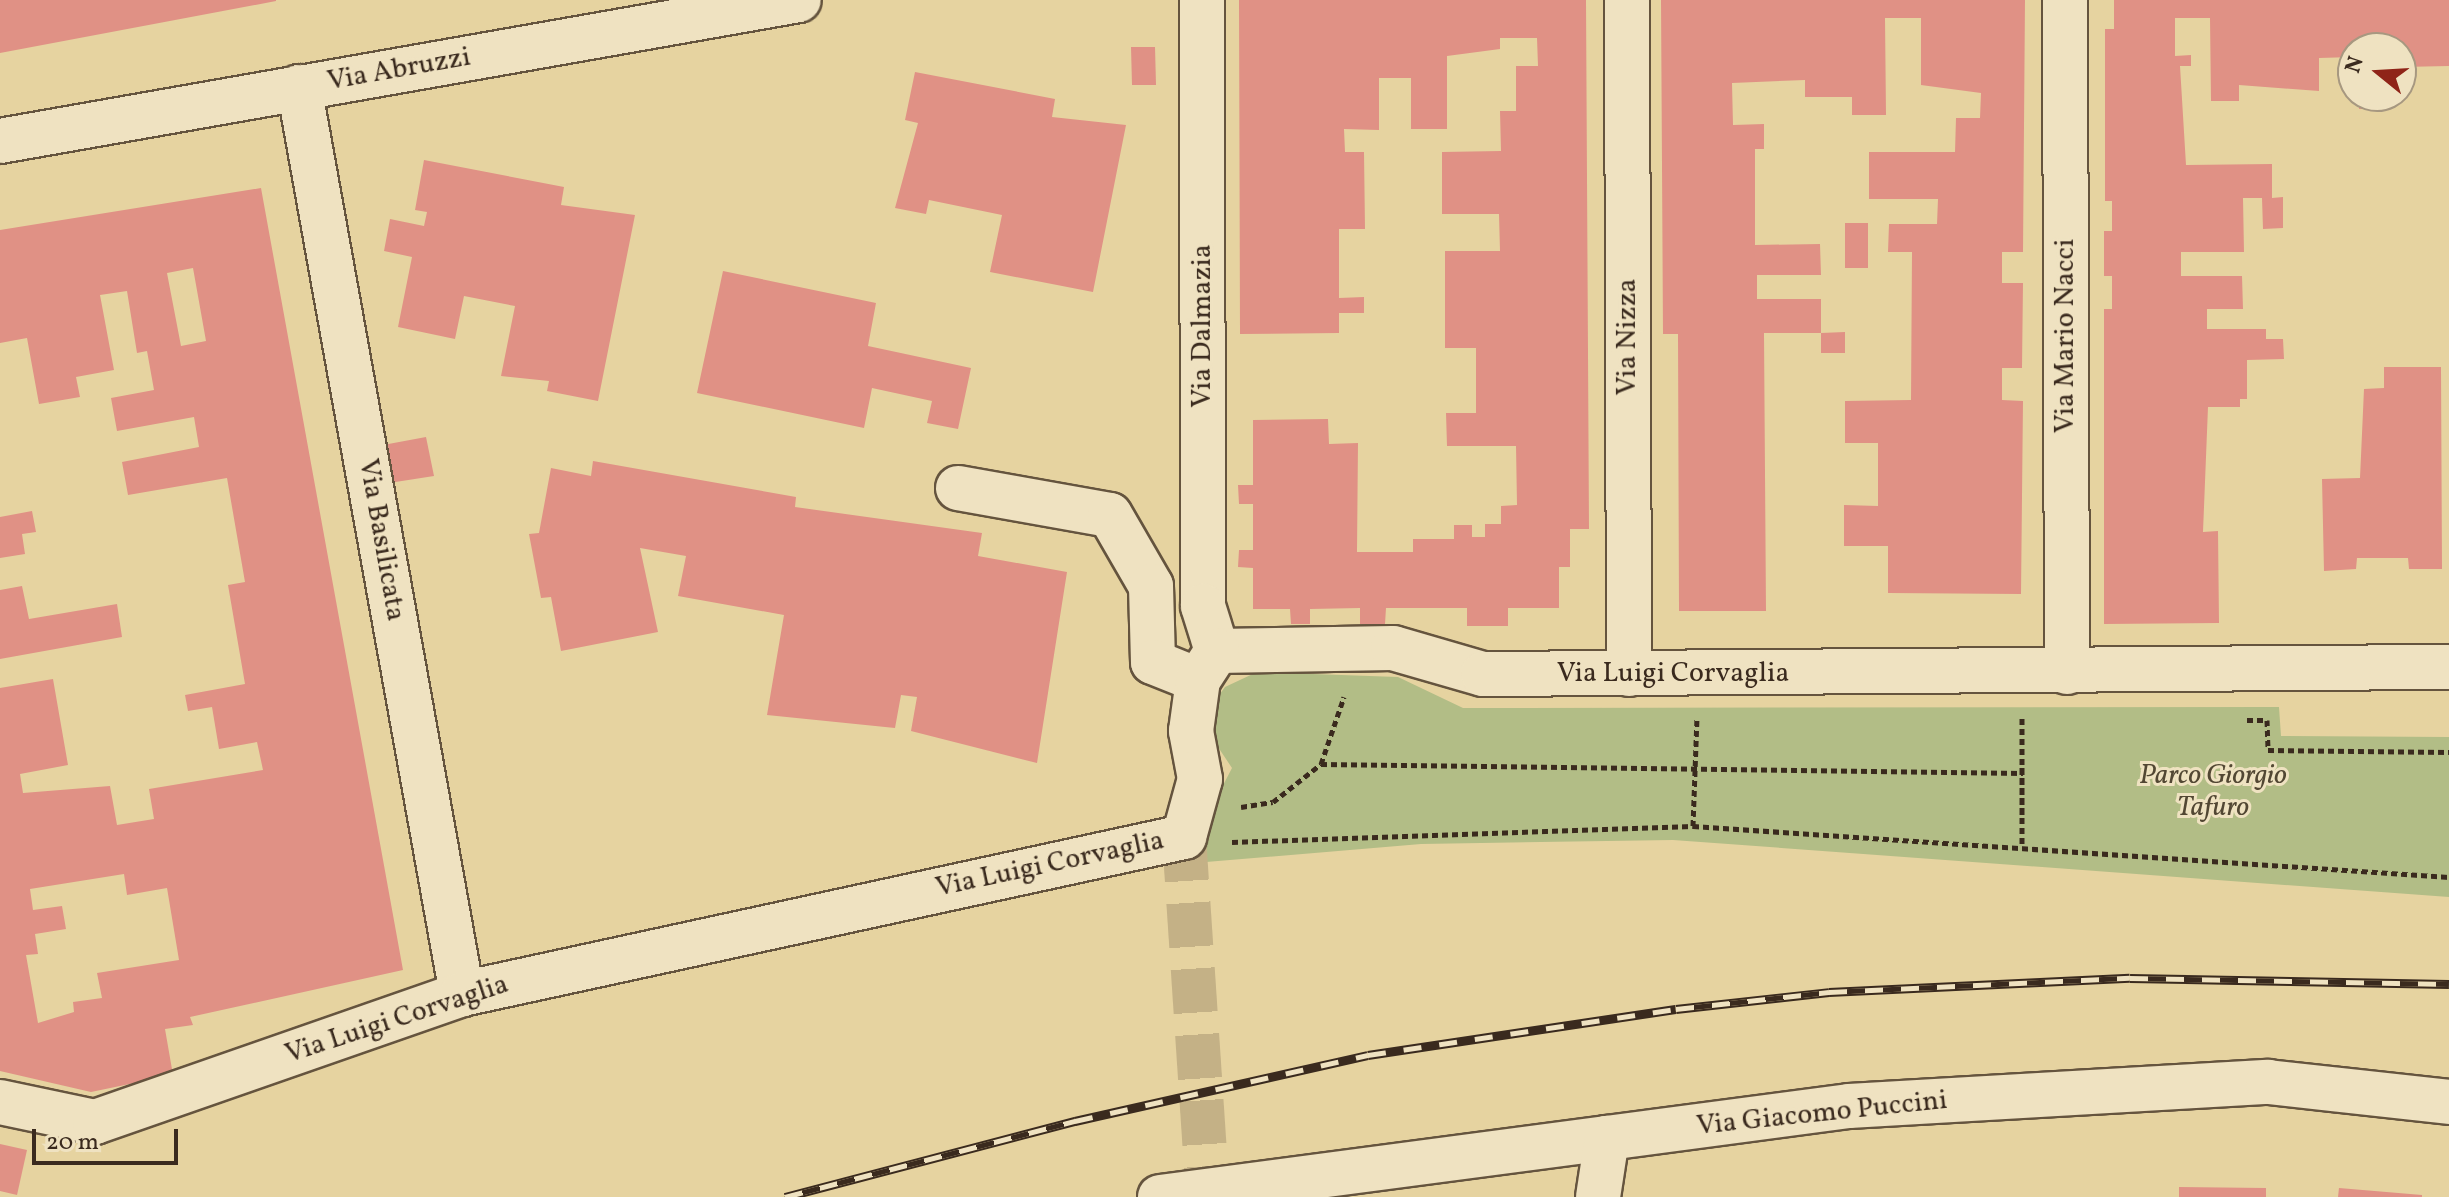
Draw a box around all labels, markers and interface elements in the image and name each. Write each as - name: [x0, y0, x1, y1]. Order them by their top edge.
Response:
- north arrow: [2337, 32, 2417, 112]
- street label: Via Abruzzi: [325, 41, 473, 99]
- text: N: [2338, 53, 2373, 77]
- street label: Via Mario Nacci: [2049, 239, 2083, 433]
- street label: Via Dalmazia: [1186, 244, 1220, 408]
- street label: Via Nizza: [1611, 279, 1645, 395]
- street label: Via Basilicata: [350, 456, 412, 624]
- street label: Via Luigi Corvaglia: [1557, 657, 1789, 691]
- park label: Parco Giorgio Tafuro: [2139, 759, 2287, 825]
- street label: Via Luigi Corvaglia: [933, 824, 1167, 906]
- street label: Via Luigi Corvaglia: [281, 968, 513, 1072]
- street label: Via Giacomo Puccini: [1695, 1084, 1949, 1144]
- scale bar: [36, 1113, 182, 1163]
- text: 20 m: [46, 1126, 99, 1160]

